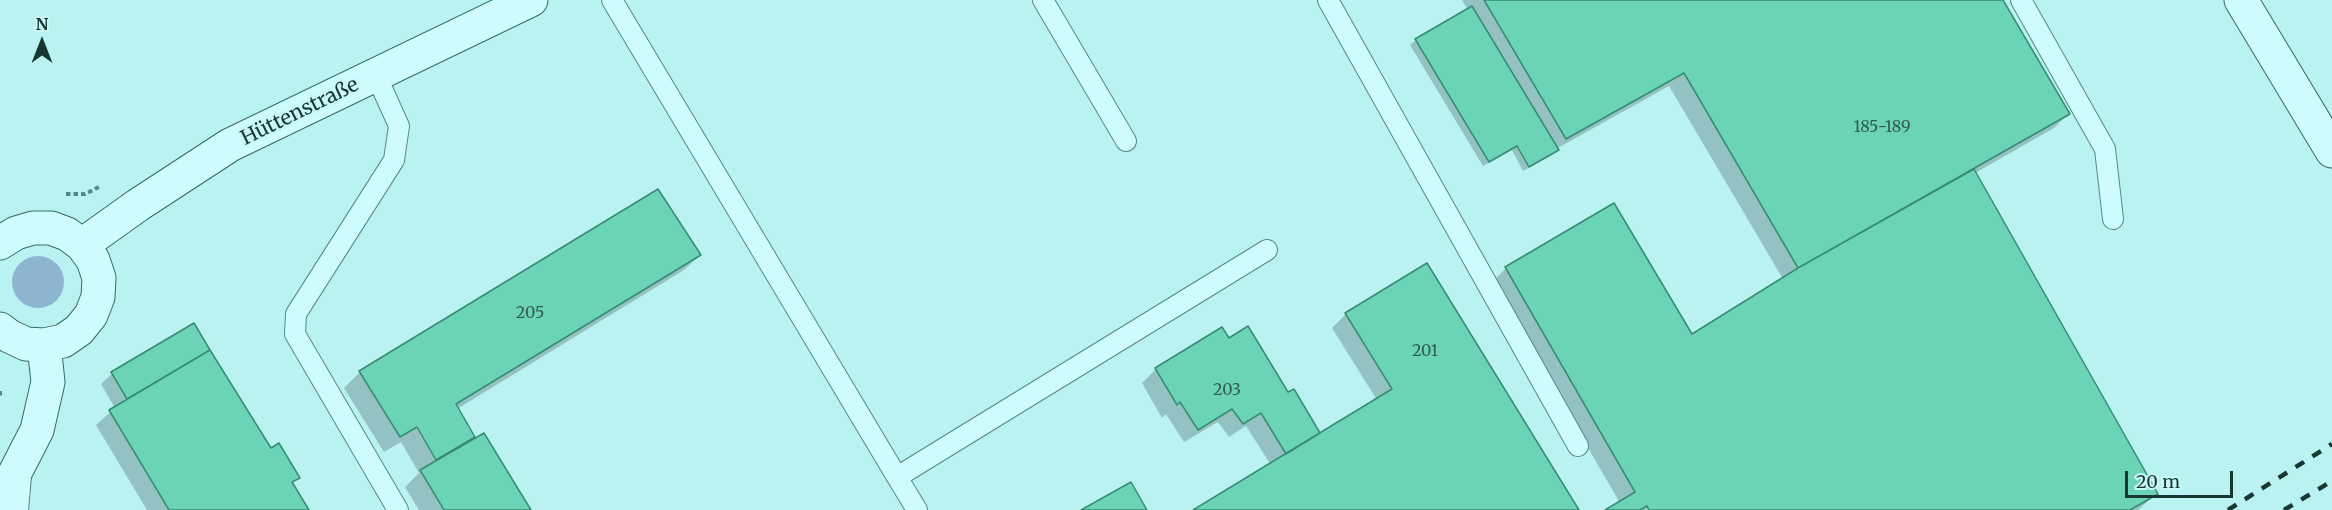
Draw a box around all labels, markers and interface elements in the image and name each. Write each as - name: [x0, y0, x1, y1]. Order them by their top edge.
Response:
- north arrow: [12, 12, 72, 72]
- text: N: [36, 14, 48, 34]
- street label: Hüttenstraße: [237, 73, 363, 151]
- house number: 185-189: [1853, 117, 1911, 137]
- house number: 205: [516, 303, 544, 323]
- house number: 201: [1412, 341, 1438, 361]
- house number: 203: [1213, 380, 1241, 400]
- scale bar: [2128, 459, 2236, 497]
- text: 20 m: [2136, 470, 2180, 493]

